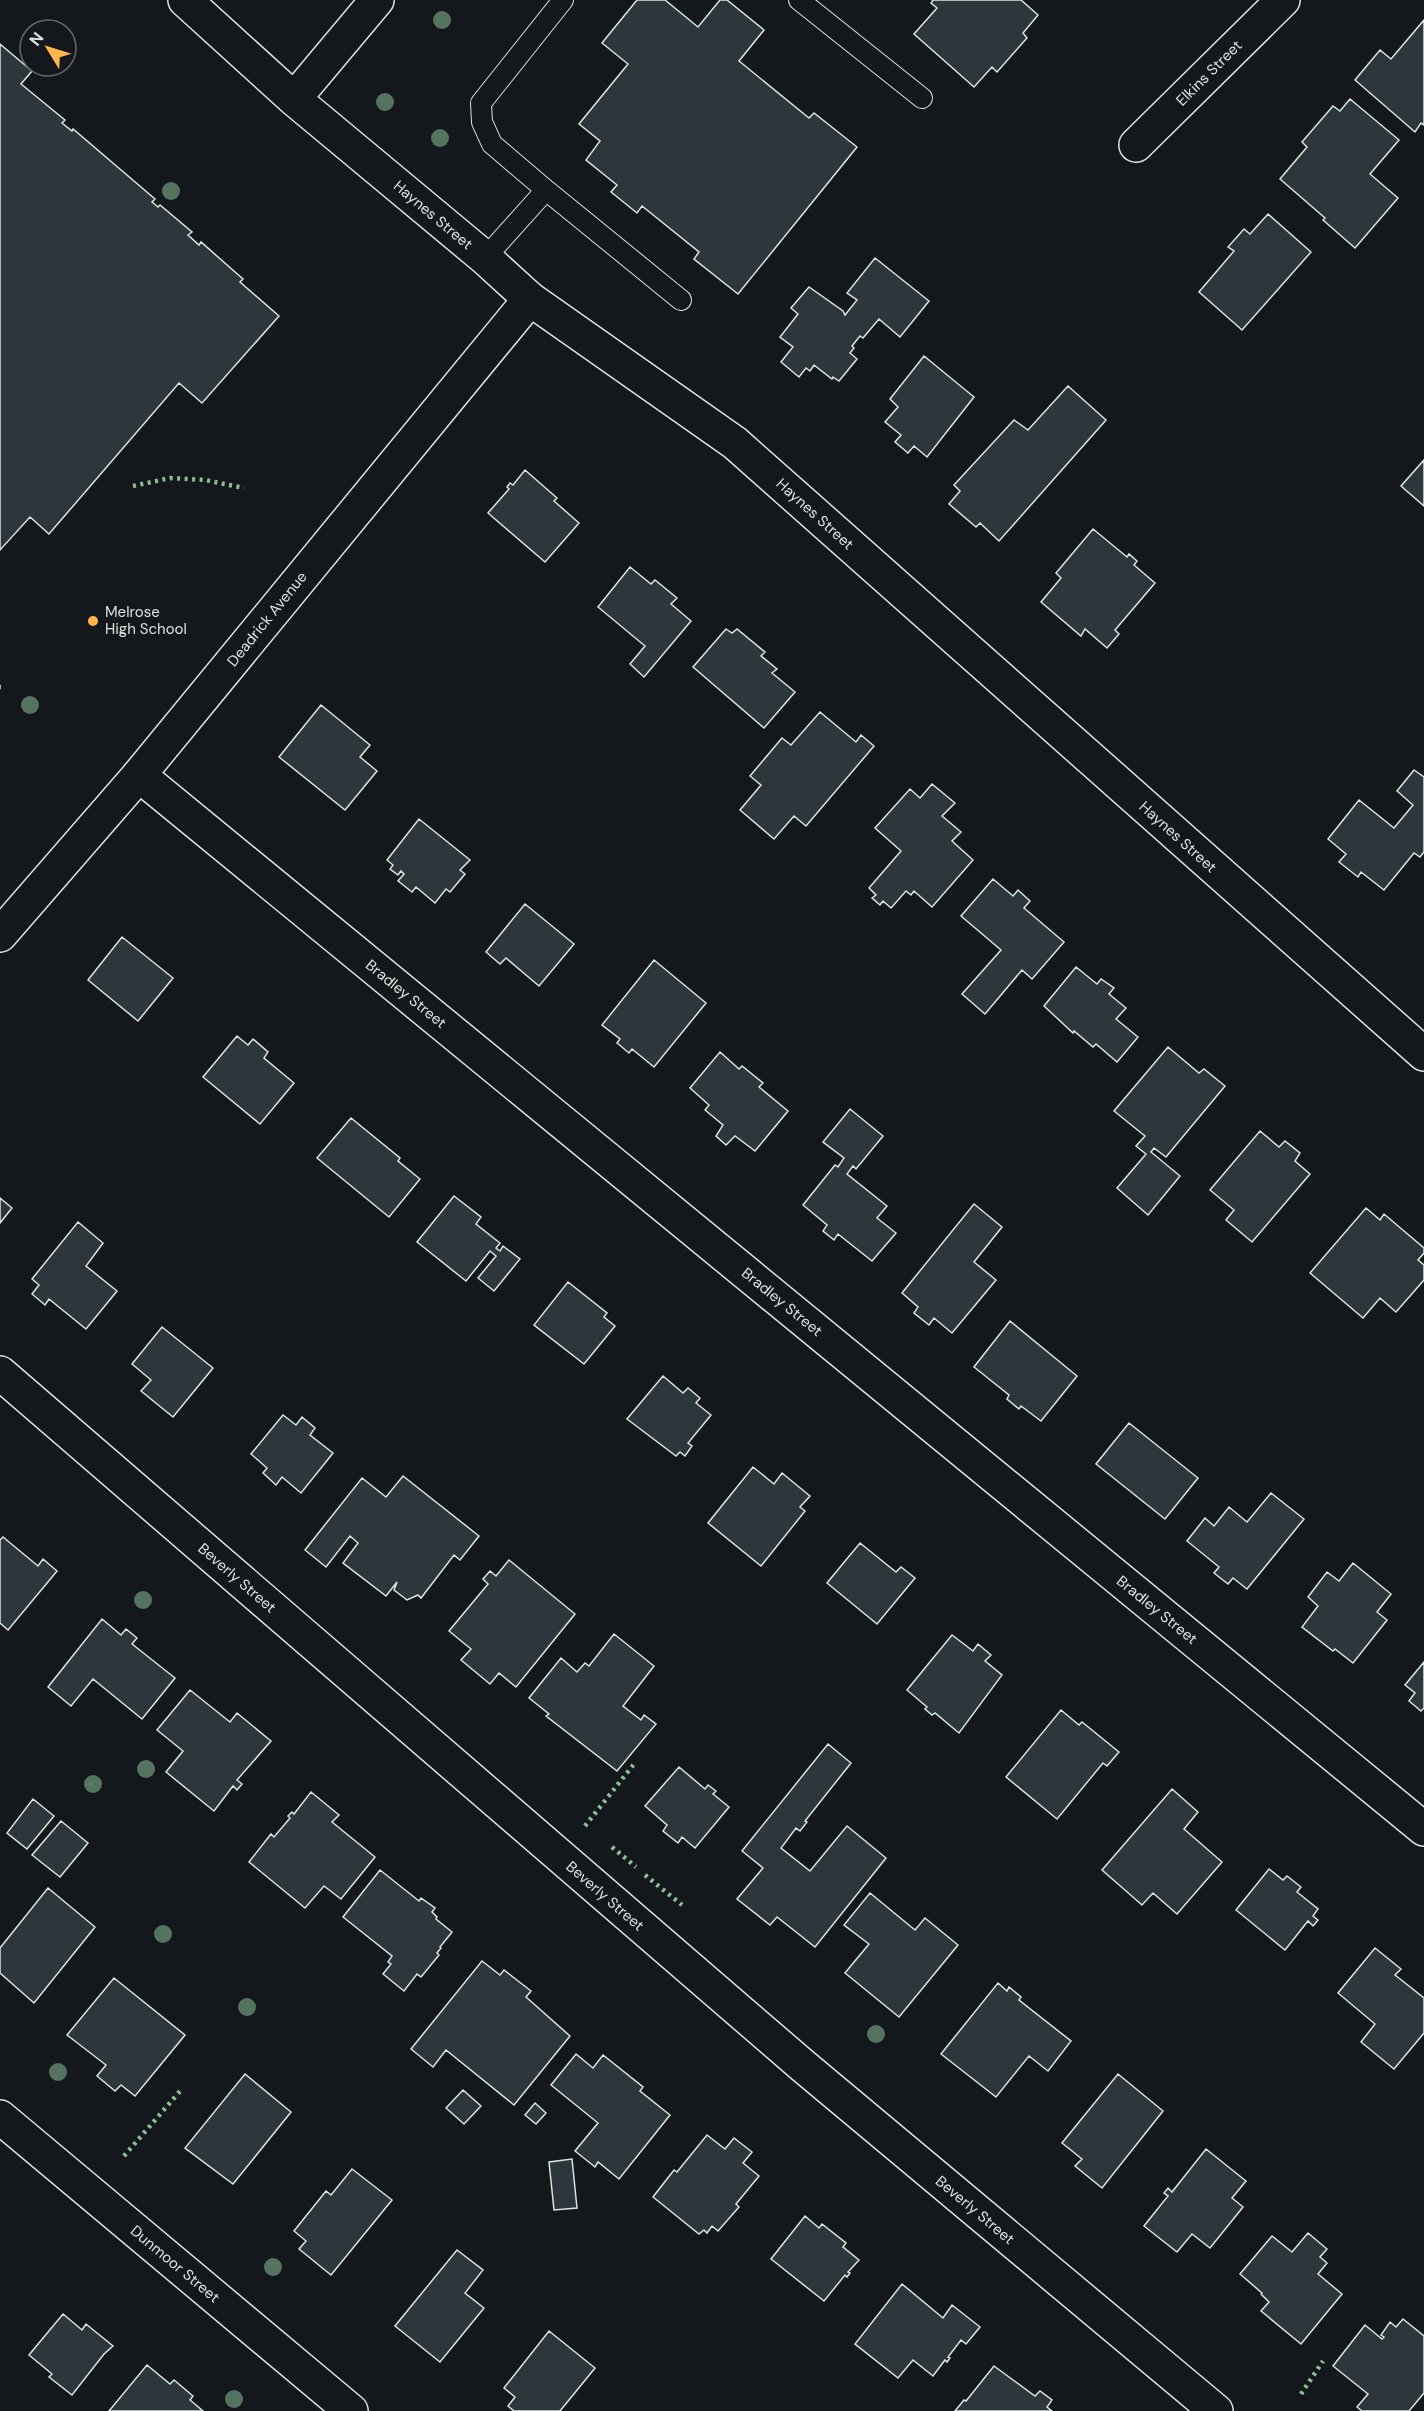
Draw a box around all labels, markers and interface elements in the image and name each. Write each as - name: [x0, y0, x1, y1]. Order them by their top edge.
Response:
- north arrow: [18, 18, 78, 78]
- text: N: [25, 28, 48, 50]
- street label: Elkins Street: [1172, 36, 1246, 110]
- street label: Haynes Street: [389, 176, 477, 254]
- street label: Haynes Street: [772, 474, 858, 554]
- street label: Deadrick Avenue: [223, 567, 311, 671]
- place label: Melrose High School: [105, 602, 187, 639]
- marker: Melrose High School: [86, 614, 100, 628]
- street label: Haynes Street: [1135, 797, 1221, 877]
- street label: Bradley Street: [361, 955, 451, 1033]
- street label: Bradley Street: [737, 1263, 827, 1341]
- street label: Beverly Street: [194, 1539, 280, 1617]
- street label: Bradley Street: [1112, 1571, 1202, 1649]
- street label: Beverly Street: [562, 1857, 648, 1935]
- street label: Beverly Street: [931, 2171, 1019, 2249]
- street label: Dunmoor Street: [126, 2221, 224, 2307]

